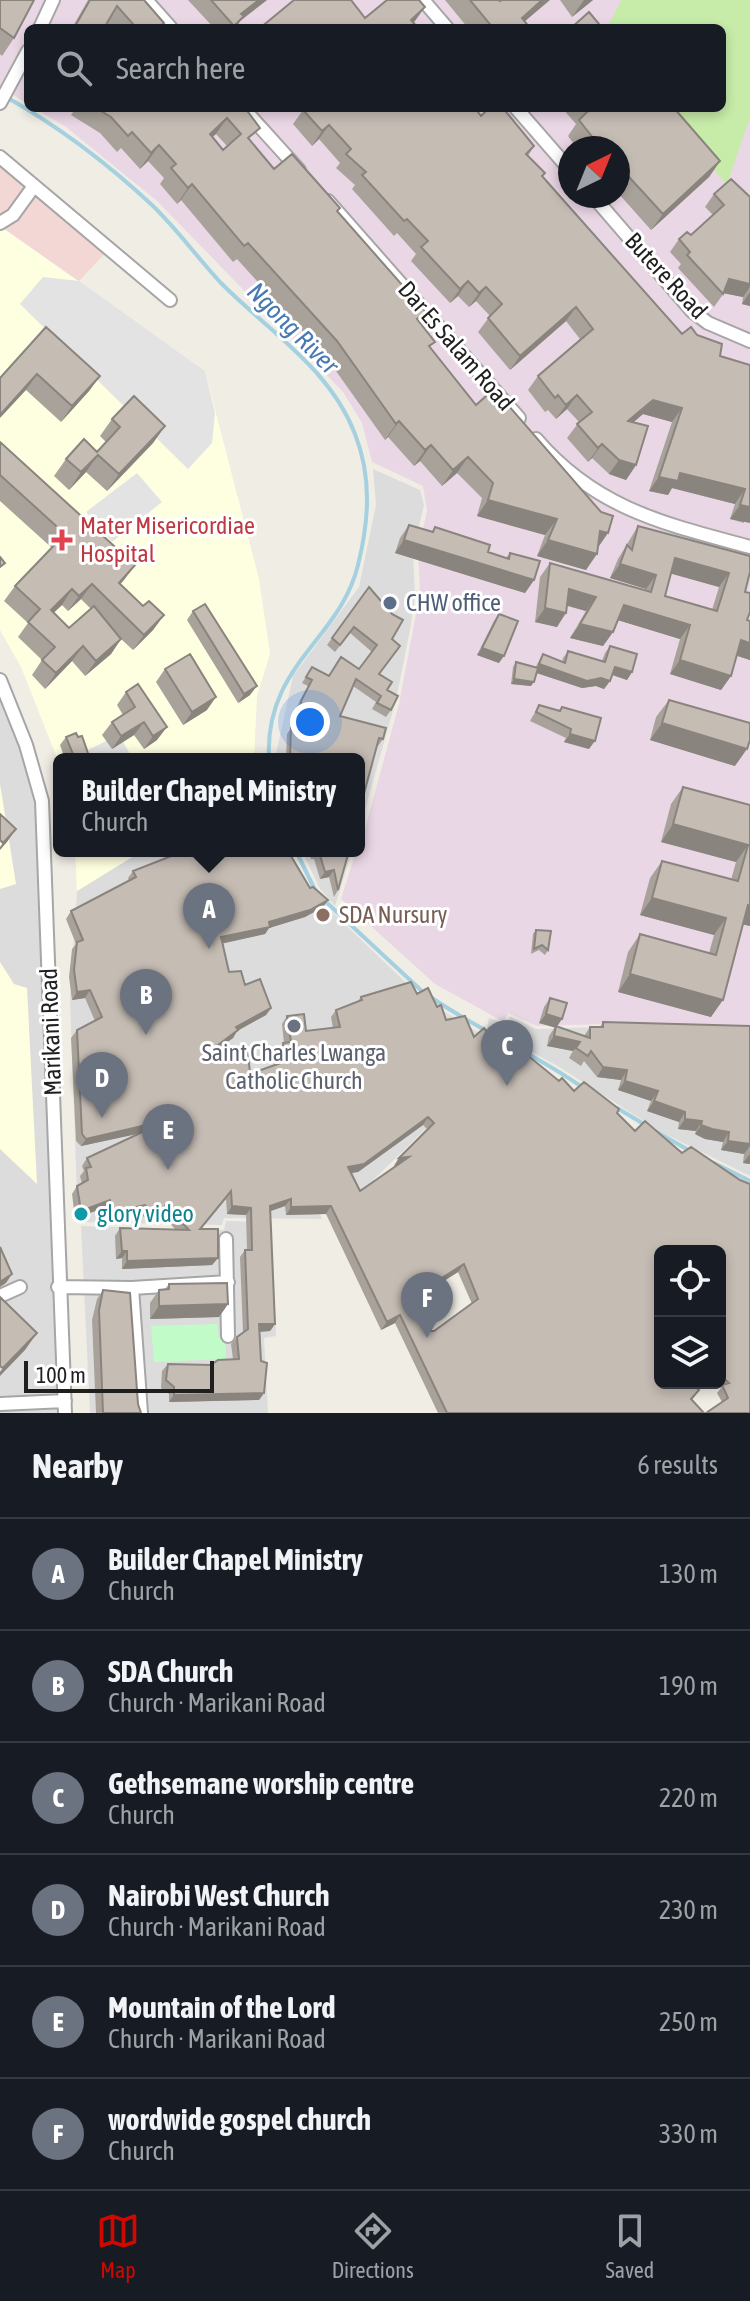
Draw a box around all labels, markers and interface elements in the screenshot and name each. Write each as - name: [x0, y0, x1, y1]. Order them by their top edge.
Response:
- search box: [24, 24, 726, 112]
- icon: search: [52, 46, 96, 90]
- text: Search here: [116, 51, 245, 85]
- north arrow: [558, 136, 630, 208]
- street label: Butere Road: [620, 227, 713, 324]
- water label: Ngong River: [241, 276, 346, 381]
- street label: Dar Es Salam Road: [393, 276, 520, 416]
- place label: Mater Misericordiae Hospital: [80, 512, 255, 567]
- marker: Mater Misericordiae Hospital: [51, 529, 73, 551]
- place label: CHW office: [406, 589, 501, 616]
- marker: CHW office: [381, 594, 399, 612]
- your location: [290, 702, 330, 742]
- popup: [53, 753, 365, 857]
- text: Builder Chapel Ministry: [82, 773, 336, 807]
- text: Church: [82, 807, 148, 837]
- pin: A: [183, 883, 235, 949]
- place label: SDA Nursury: [339, 901, 448, 928]
- marker: SDA Nursury: [314, 906, 332, 924]
- street label: Marikani Road: [35, 968, 66, 1096]
- pin: B: [120, 969, 172, 1035]
- marker: Saint Charles Lwanga Catholic Church: [285, 1017, 303, 1035]
- pin: C: [481, 1020, 533, 1086]
- place label: Saint Charles Lwanga Catholic Church: [202, 1039, 386, 1094]
- pin: D: [76, 1052, 128, 1118]
- pin: E: [142, 1104, 194, 1170]
- place label: glory video: [97, 1200, 194, 1227]
- marker: glory video: [72, 1205, 90, 1223]
- map controls: [654, 1245, 726, 1389]
- button: locate: [654, 1245, 726, 1317]
- pin: F: [401, 1272, 453, 1338]
- button: layers: [654, 1317, 726, 1389]
- scale bar: [24, 1357, 214, 1393]
- text: 100 m: [36, 1362, 86, 1388]
- text: Nearby: [32, 1446, 123, 1485]
- text: 6 results: [637, 1450, 718, 1480]
- text: Builder Chapel Ministry: [108, 1542, 363, 1576]
- text: A: [52, 1559, 64, 1589]
- text: 130 m: [659, 1559, 718, 1589]
- text: Church: [108, 1576, 175, 1606]
- text: SDA Church: [108, 1654, 233, 1688]
- text: B: [52, 1671, 64, 1701]
- text: 190 m: [659, 1671, 718, 1701]
- text: Church · Marikani Road: [108, 1688, 326, 1718]
- text: Gethsemane worship centre: [108, 1766, 414, 1800]
- text: C: [52, 1783, 64, 1813]
- text: 220 m: [659, 1783, 718, 1813]
- text: Church: [108, 1800, 175, 1830]
- text: Nairobi West Church: [108, 1878, 330, 1912]
- text: D: [51, 1895, 65, 1925]
- text: 230 m: [659, 1895, 718, 1925]
- text: Church · Marikani Road: [108, 1912, 326, 1942]
- text: Mountain of the Lord: [108, 1990, 336, 2024]
- text: E: [52, 2007, 64, 2037]
- text: 250 m: [659, 2007, 718, 2037]
- text: Church · Marikani Road: [108, 2024, 326, 2054]
- text: wordwide gospel church: [108, 2102, 371, 2136]
- text: F: [53, 2119, 63, 2149]
- text: 330 m: [659, 2119, 718, 2149]
- text: Church: [108, 2136, 175, 2166]
- tab: Map: [96, 2209, 140, 2283]
- tab: Directions: [332, 2209, 414, 2283]
- tab: Saved: [605, 2209, 654, 2283]

